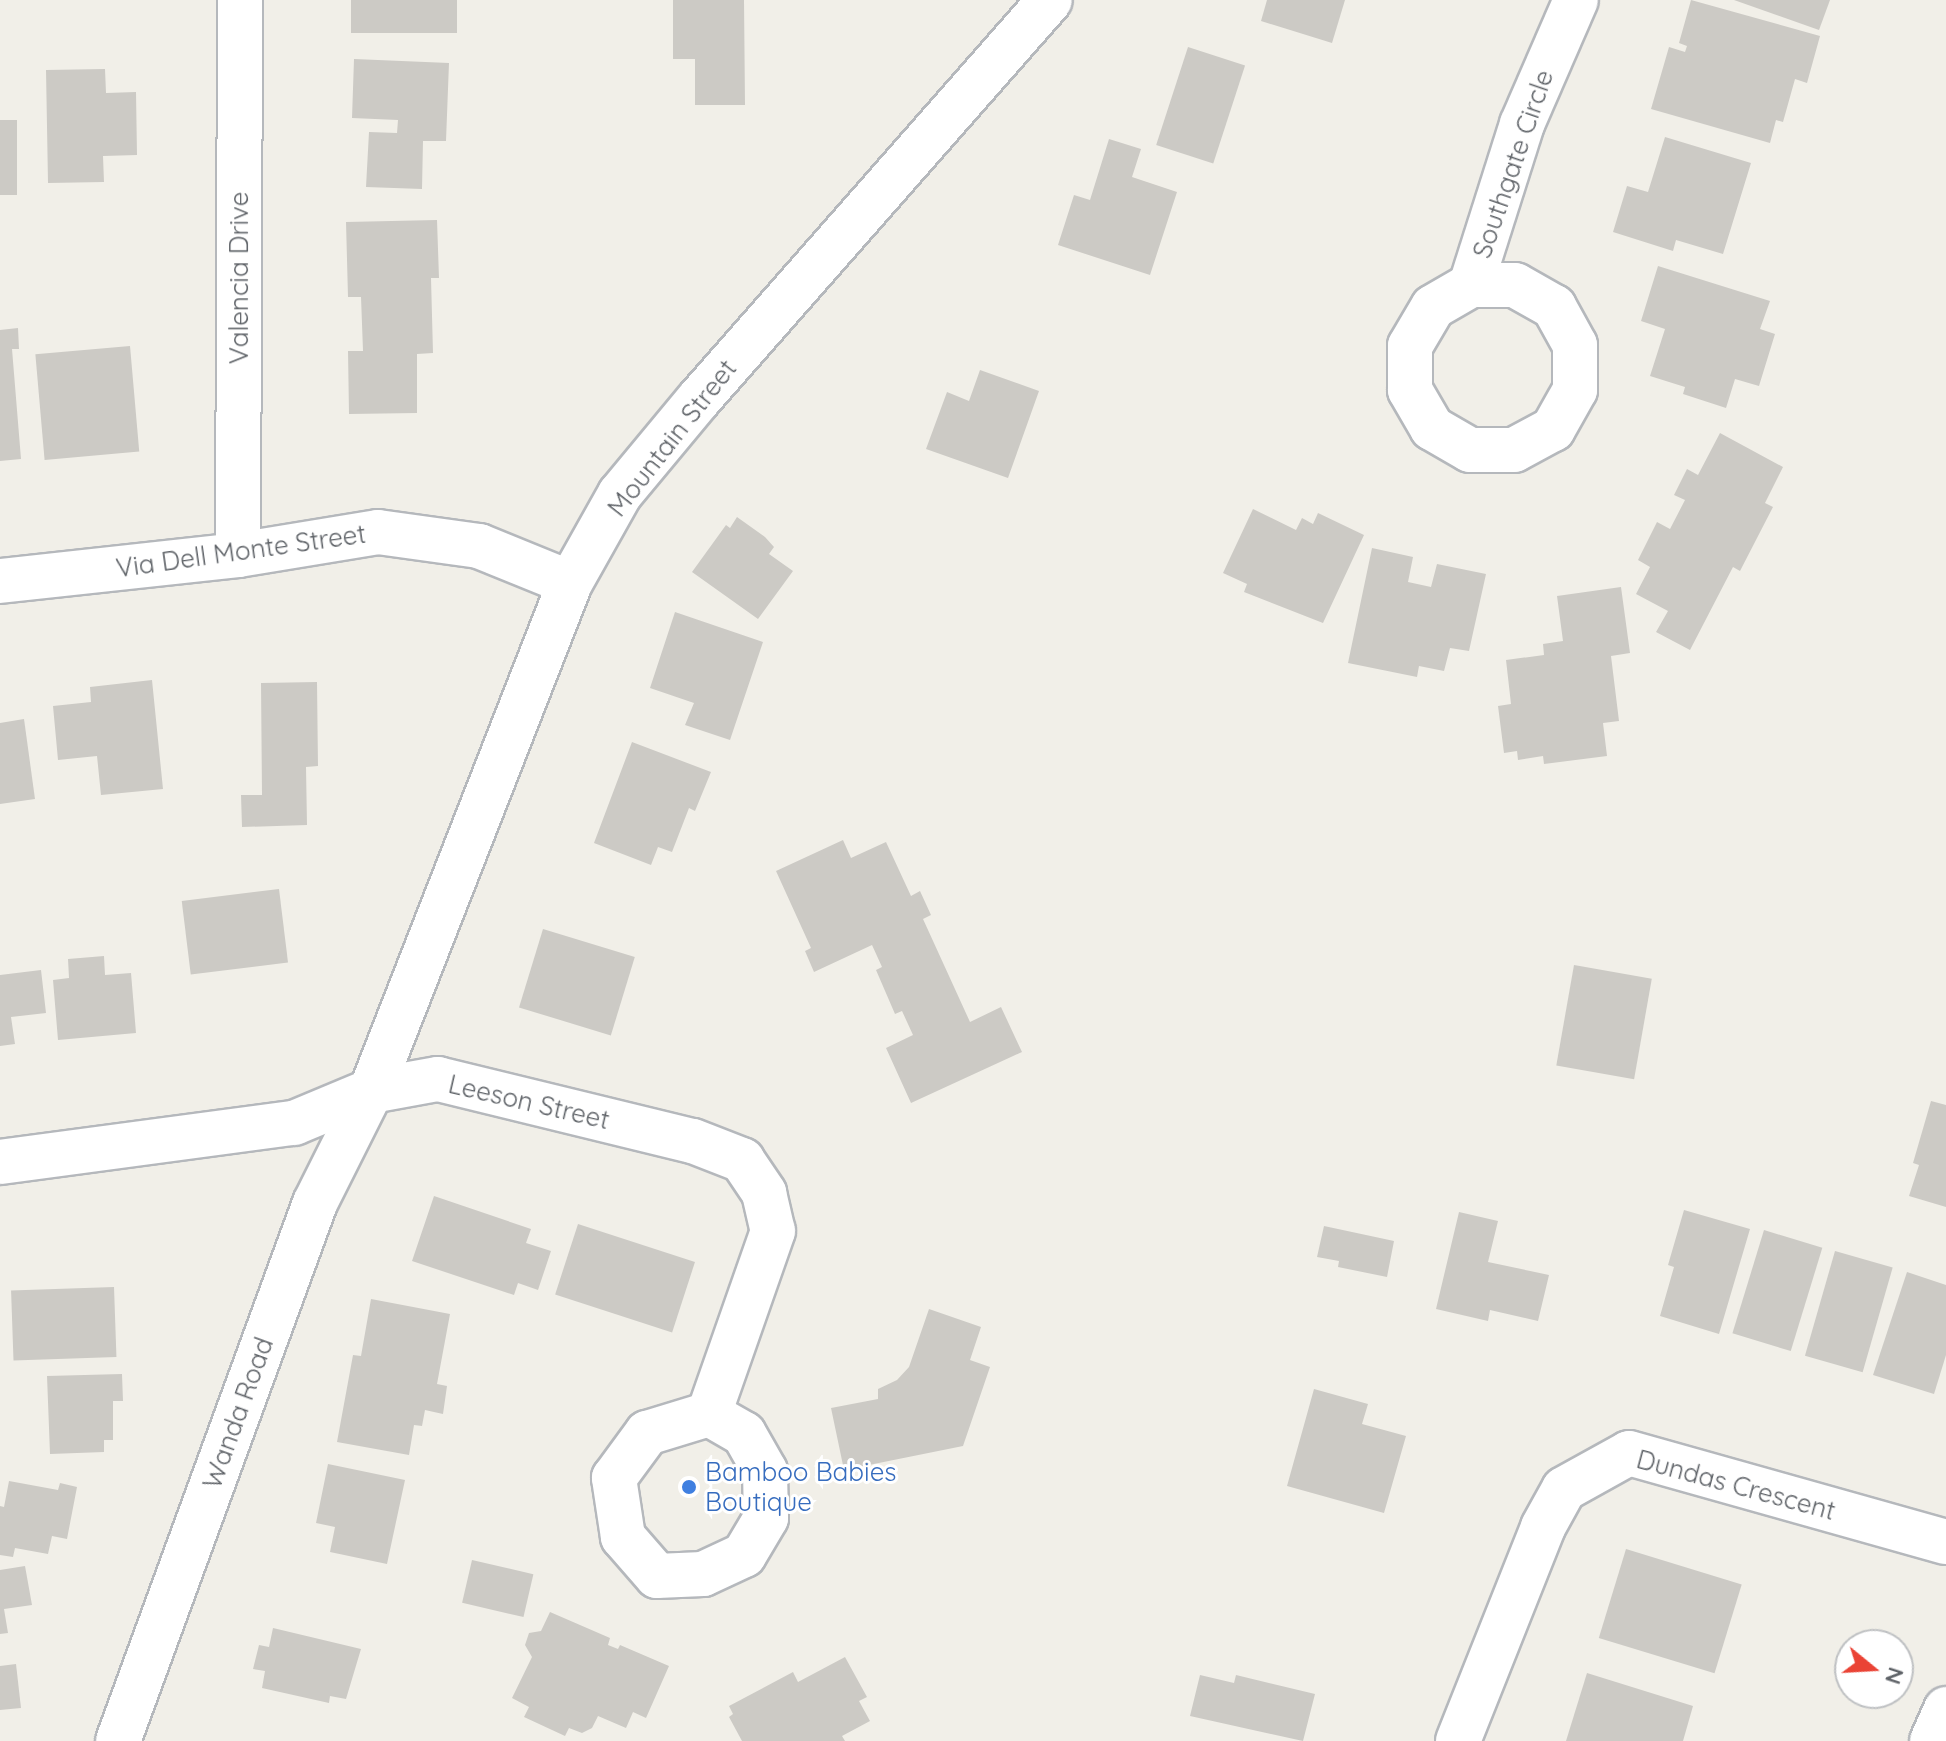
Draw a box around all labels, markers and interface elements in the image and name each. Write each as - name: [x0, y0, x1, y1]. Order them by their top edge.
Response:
- street label: Southgate Circle: [1466, 66, 1560, 262]
- street label: Valencia Drive: [223, 192, 255, 364]
- street label: Mountain Street: [601, 353, 743, 523]
- street label: Via Dell Monte Street: [114, 518, 368, 584]
- street label: Leeson Street: [445, 1068, 613, 1136]
- street label: Wanda Road: [196, 1333, 280, 1493]
- street label: Dundas Crescent: [1633, 1443, 1839, 1527]
- place label: Bamboo Babies Boutique: [705, 1456, 897, 1518]
- marker: Bamboo Babies Boutique: [680, 1478, 698, 1496]
- north arrow: [1834, 1629, 1914, 1709]
- text: N: [1879, 1664, 1911, 1688]

